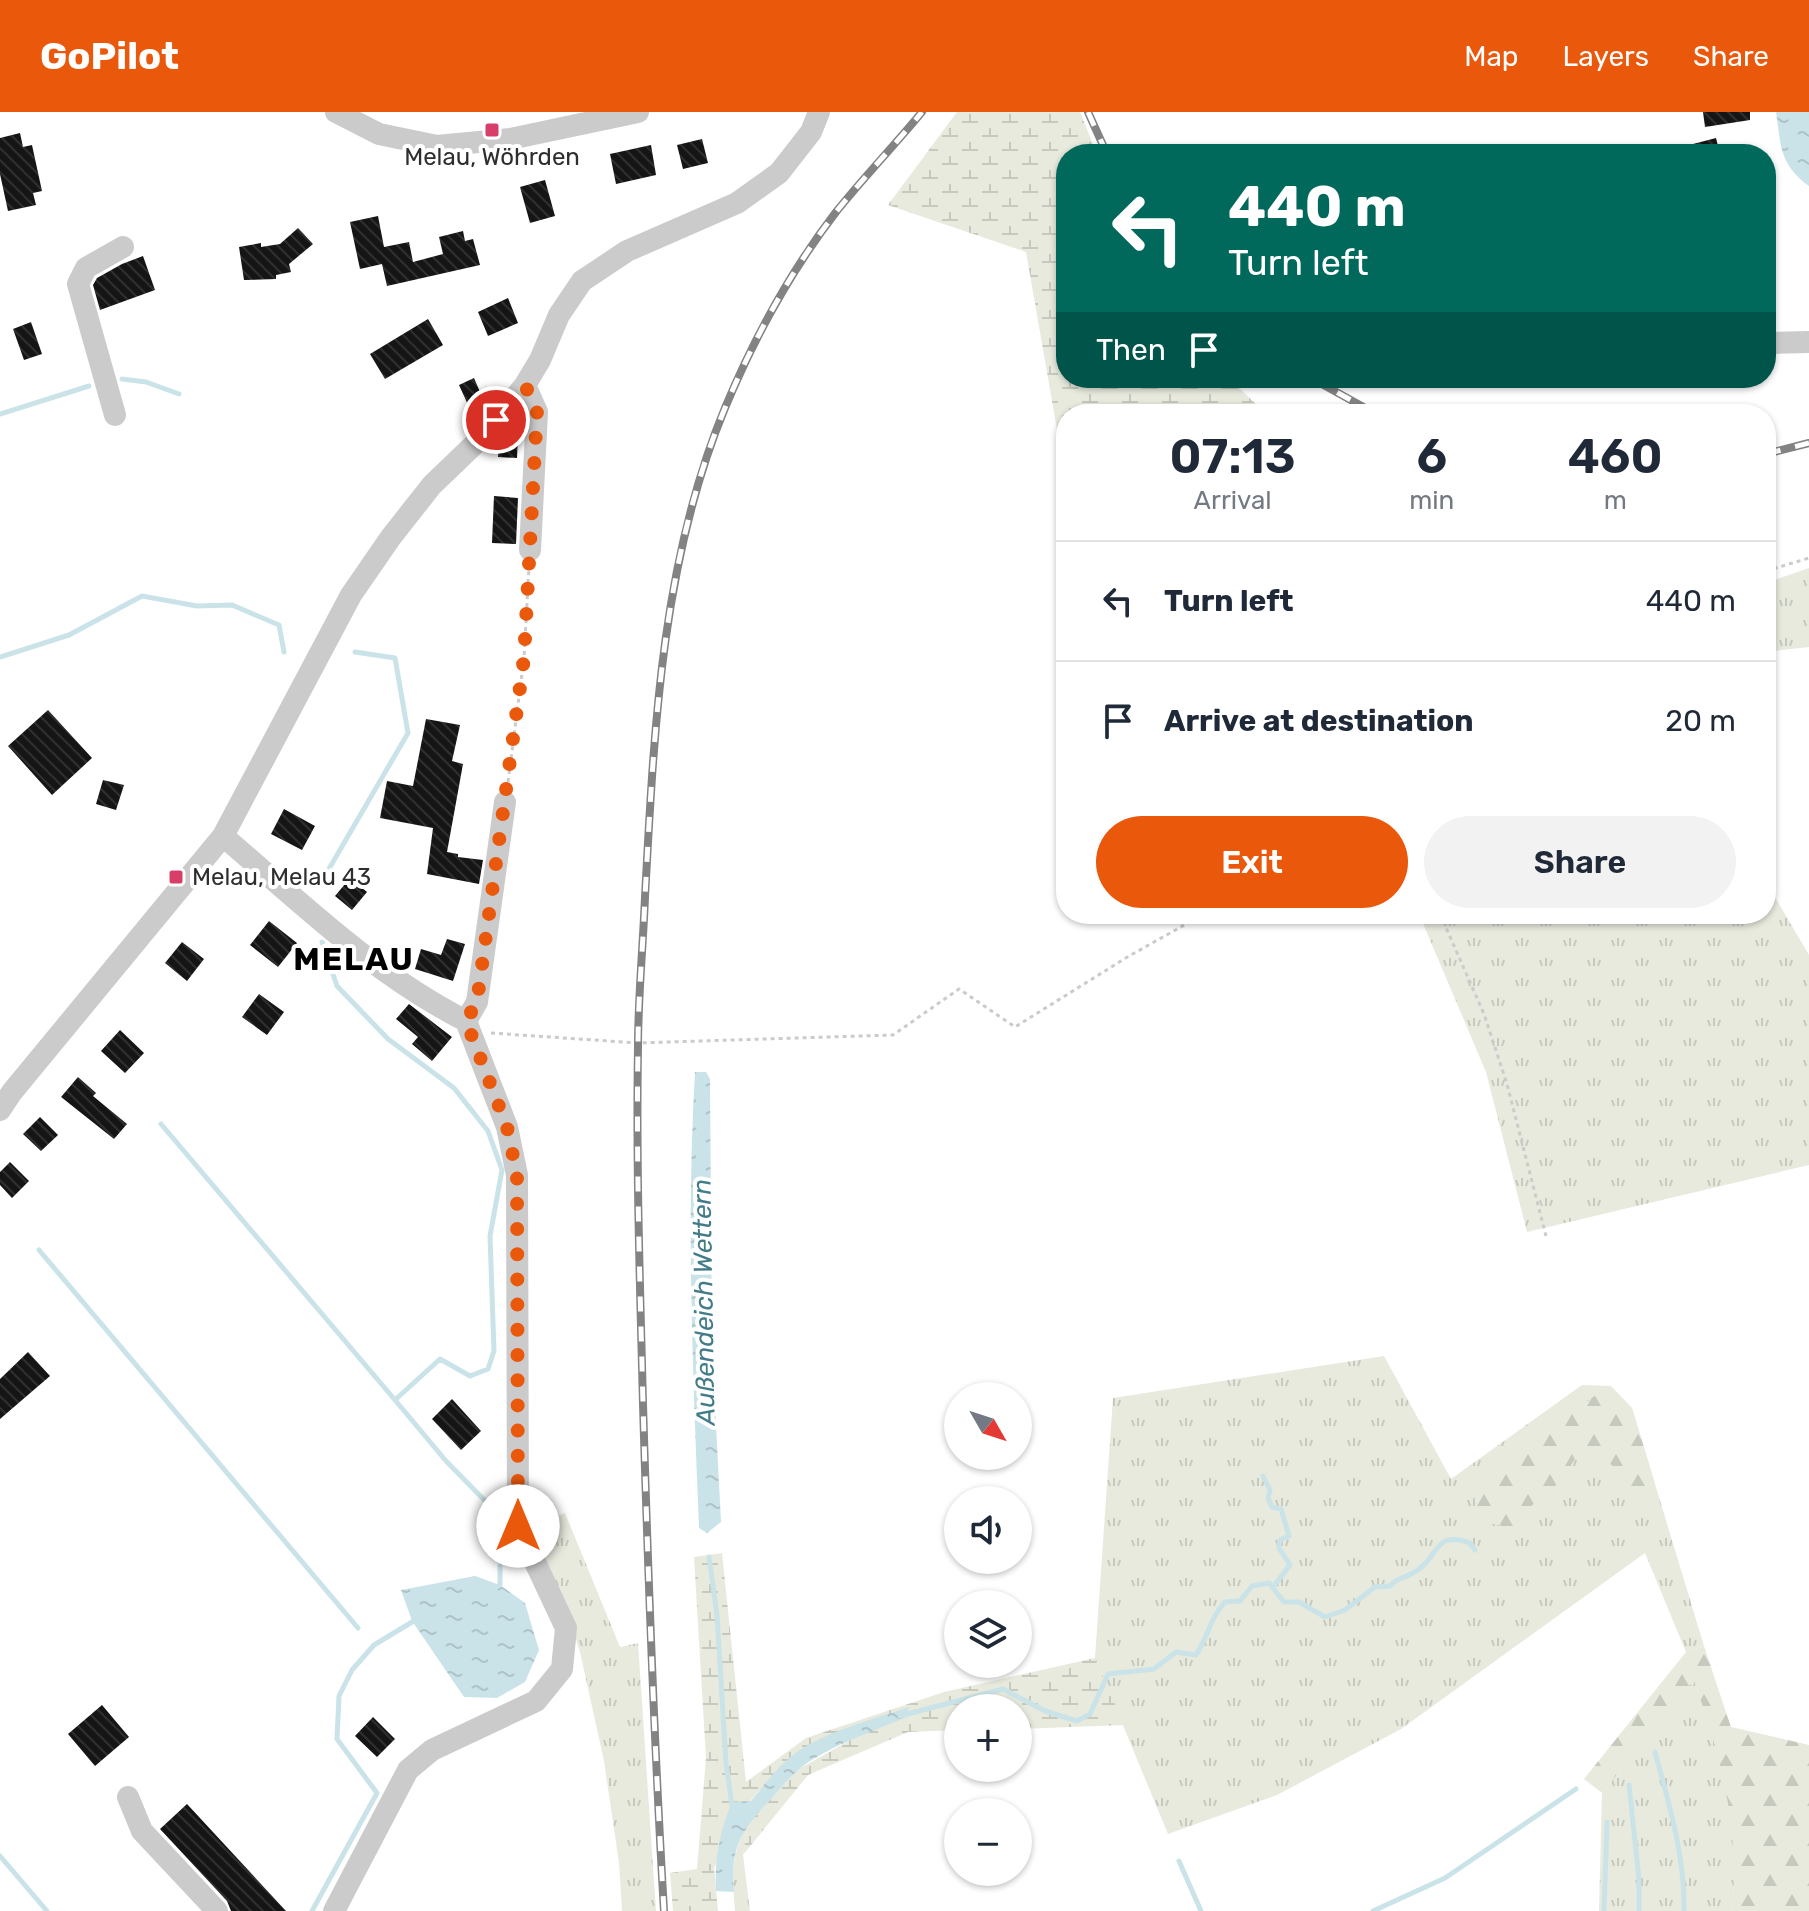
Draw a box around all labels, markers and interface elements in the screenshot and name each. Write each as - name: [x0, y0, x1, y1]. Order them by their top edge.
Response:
- text: GoPilot: [40, 33, 179, 79]
- text: Map: [1464, 40, 1519, 73]
- text: Layers: [1563, 40, 1649, 73]
- text: Share: [1693, 40, 1769, 73]
- marker: Melau, Wöhrden: [483, 121, 501, 139]
- place label: Melau, Wöhrden: [404, 143, 580, 171]
- text: 440 m: [1228, 174, 1406, 240]
- icon: left: [1096, 176, 1200, 280]
- text: Turn left: [1228, 241, 1369, 284]
- icon: arrive: [1182, 328, 1226, 372]
- text: Then: [1096, 332, 1166, 368]
- pin: [462, 386, 530, 454]
- icon: arrive: [474, 398, 518, 442]
- text: 07:13: [1169, 428, 1296, 485]
- text: 6: [1416, 428, 1447, 485]
- text: 460: [1568, 428, 1663, 485]
- text: Arrival: [1194, 485, 1272, 516]
- text: min: [1409, 485, 1454, 516]
- text: m: [1604, 485, 1627, 516]
- icon: left: [1096, 579, 1140, 623]
- text: Turn left: [1164, 583, 1294, 619]
- text: 440 m: [1646, 583, 1736, 619]
- icon: arrive: [1096, 699, 1140, 743]
- text: Arrive at destination: [1164, 703, 1474, 739]
- text: 20 m: [1665, 703, 1736, 739]
- button: Exit: [1096, 816, 1408, 908]
- button: Share: [1424, 816, 1736, 908]
- place label: Melau, Melau 43: [192, 863, 371, 891]
- marker: Melau, Melau 43: [167, 868, 185, 886]
- district label: MELAU: [293, 940, 415, 978]
- water label: Außendeich Wettern: [686, 1179, 722, 1427]
- north arrow: [944, 1382, 1032, 1470]
- map controls: [944, 1382, 1032, 1886]
- position arrow: [476, 1484, 560, 1568]
- button: sound: [944, 1486, 1032, 1574]
- button: layers: [944, 1590, 1032, 1678]
- button: +: [944, 1694, 1032, 1782]
- button: −: [944, 1798, 1032, 1886]

